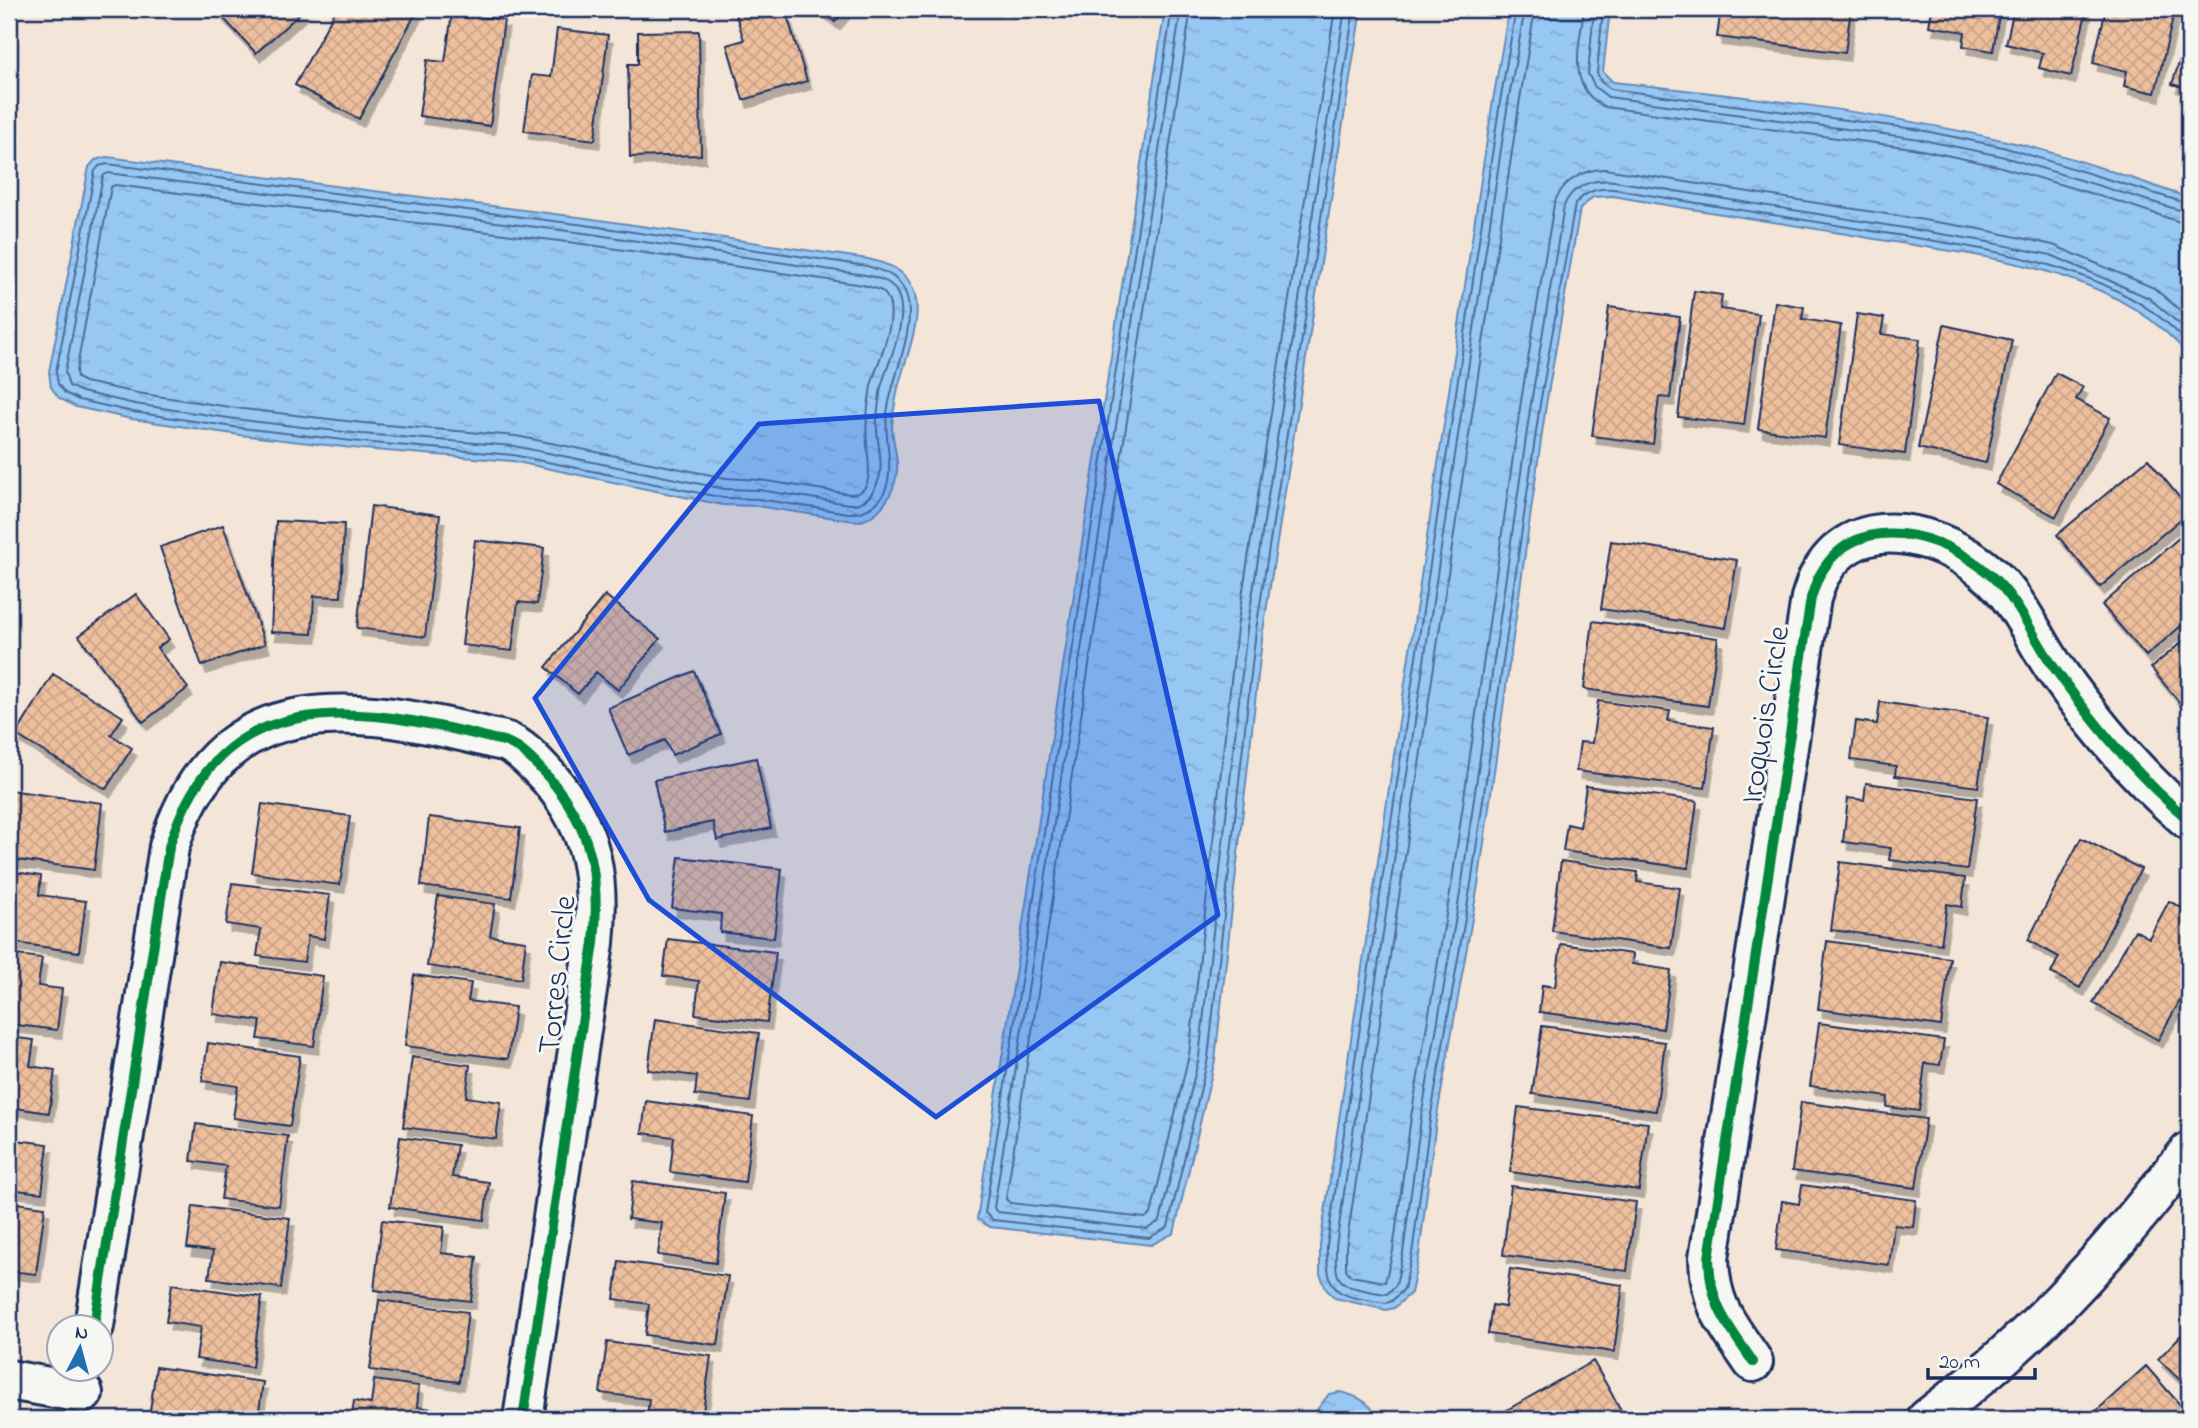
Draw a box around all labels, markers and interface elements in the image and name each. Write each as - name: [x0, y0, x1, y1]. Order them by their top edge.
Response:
- street label: Iroquois Circle: [1730, 622, 1804, 807]
- street label: Torres Circle: [527, 893, 591, 1057]
- north arrow: [46, 1312, 116, 1382]
- text: N: [74, 1319, 89, 1348]
- scale bar: [1928, 1337, 2035, 1381]
- text: 20 m: [1939, 1348, 1980, 1378]

